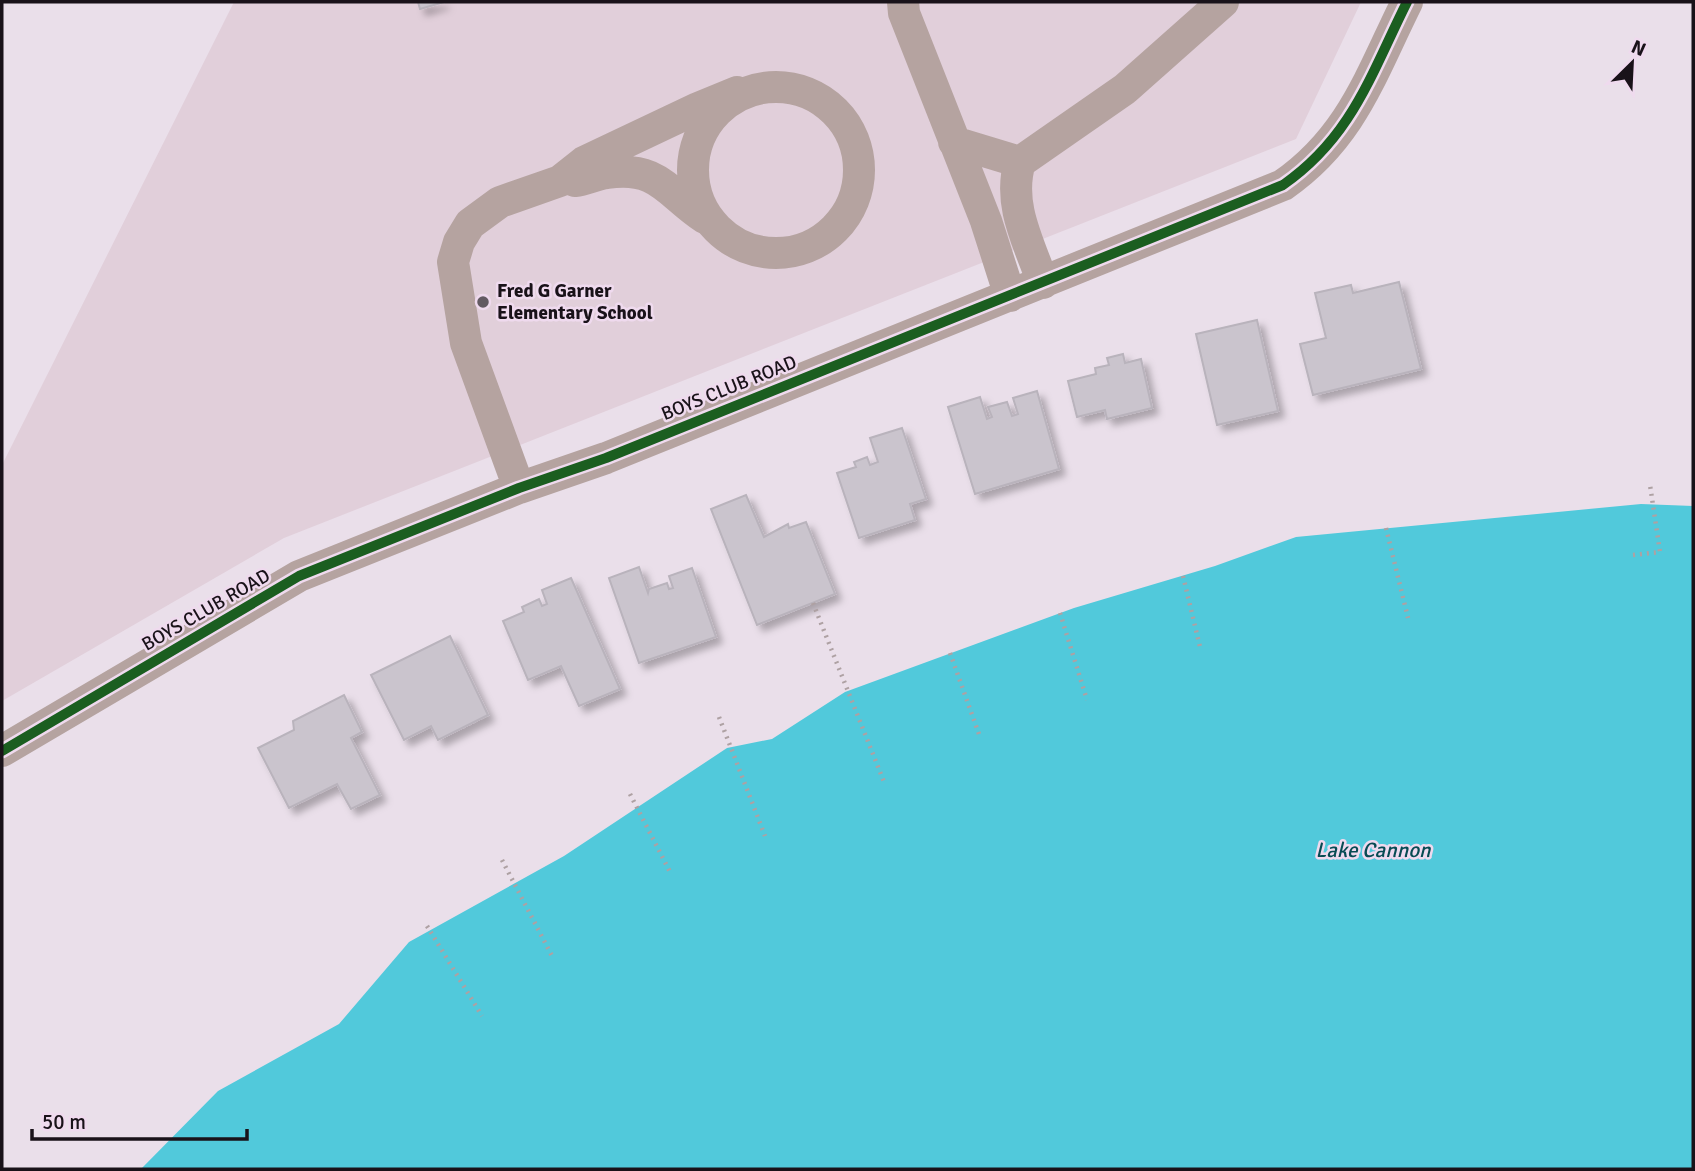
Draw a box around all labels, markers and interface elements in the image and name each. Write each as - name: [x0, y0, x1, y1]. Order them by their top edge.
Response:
- north arrow: [1597, 28, 1667, 98]
- text: N: [1628, 35, 1649, 62]
- place label: Fred G Garner Elementary School: [497, 279, 653, 325]
- marker: Fred G Garner Elementary School: [475, 294, 491, 310]
- street label: BOYS CLUB ROAD: [658, 350, 800, 426]
- street label: BOYS CLUB ROAD: [138, 564, 274, 656]
- water label: Lake Cannon: [1315, 837, 1431, 863]
- scale bar: [32, 1098, 247, 1142]
- text: 50 m: [42, 1109, 86, 1135]

